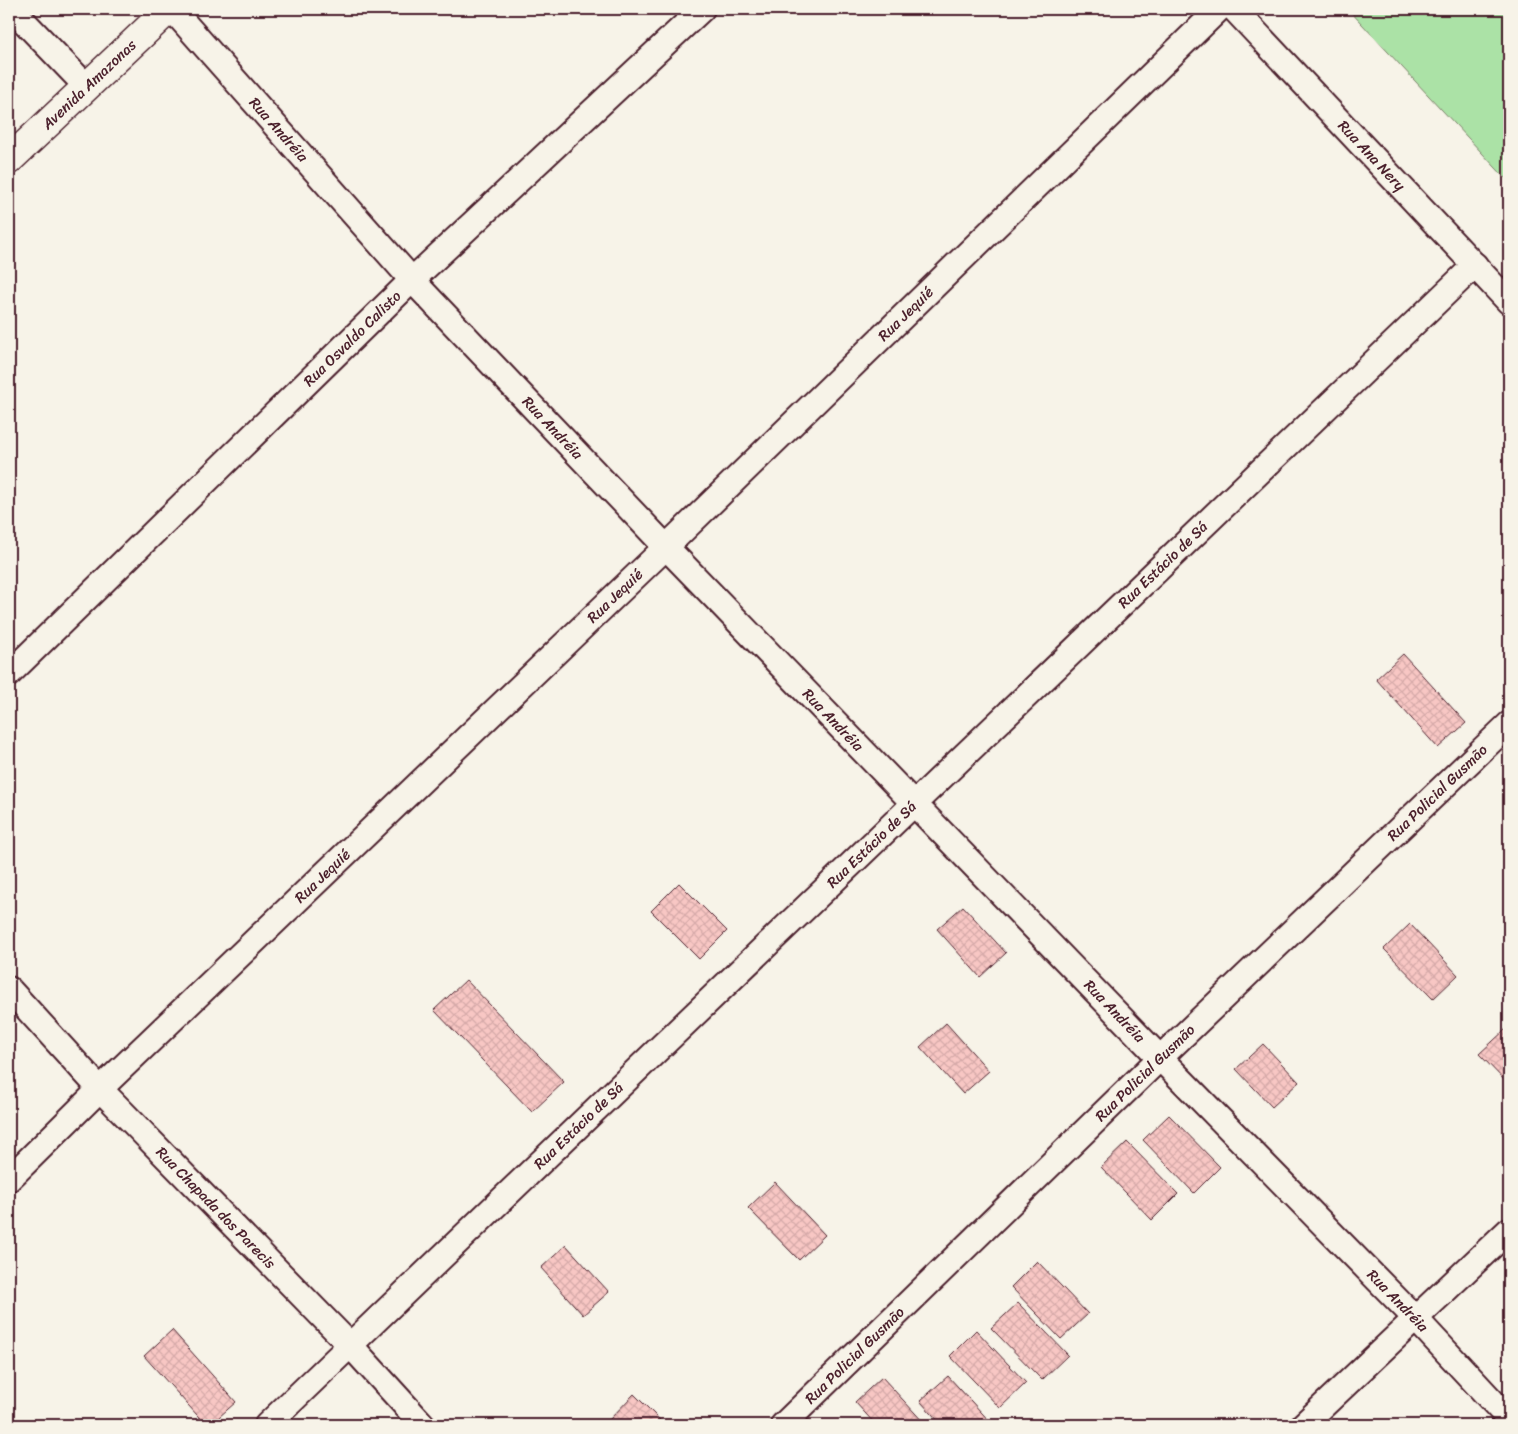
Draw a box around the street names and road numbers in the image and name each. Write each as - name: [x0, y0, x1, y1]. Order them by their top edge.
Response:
- street label: Avenida Amazonas: [35, 33, 142, 137]
- street label: Rua Andréia: [242, 91, 315, 168]
- street label: Rua Ana Nery: [1331, 114, 1412, 197]
- street label: Rua Jequié: [871, 280, 940, 348]
- street label: Rua Osvaldo Calisto: [297, 284, 408, 393]
- street label: Rua Andréia: [516, 390, 590, 466]
- street label: Rua Estácio de Sá: [1112, 514, 1214, 615]
- street label: Rua Jequié: [581, 562, 649, 629]
- street label: Rua Andréia: [796, 682, 871, 758]
- street label: Rua Policial Gusmão: [1381, 737, 1494, 847]
- street label: Rua Estácio de Sá: [820, 794, 923, 895]
- street label: Rua Jequié: [288, 842, 357, 910]
- street label: Rua Andréia: [1078, 973, 1152, 1049]
- street label: Rua Policial Gusmão: [1089, 1017, 1202, 1128]
- street label: Rua Estácio de Sá: [527, 1076, 630, 1176]
- street label: Rua Chapada dos Parecis: [149, 1140, 282, 1275]
- street label: Rua Andréia: [1361, 1263, 1435, 1339]
- street label: Rua Policial Gusmão: [798, 1300, 911, 1410]

